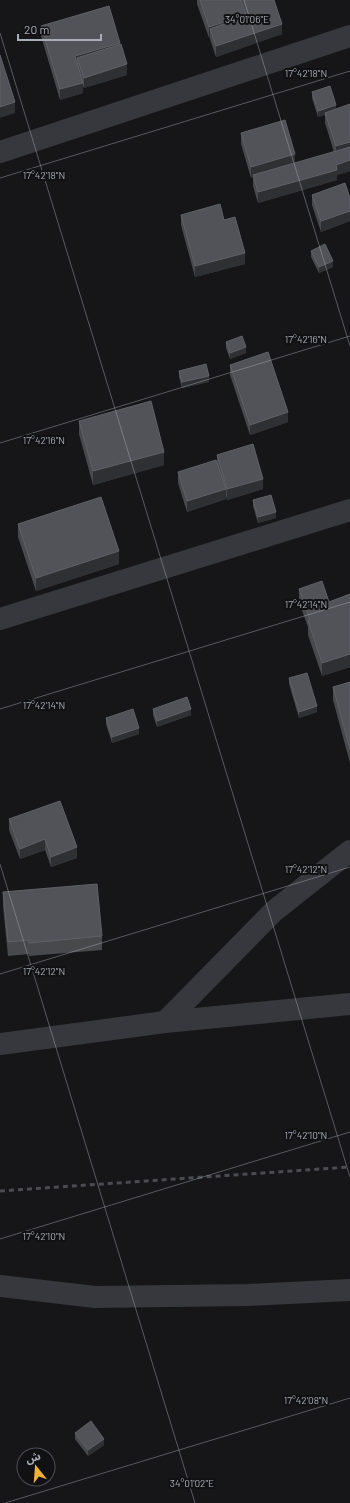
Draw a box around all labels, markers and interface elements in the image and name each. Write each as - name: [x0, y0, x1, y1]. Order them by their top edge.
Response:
- text: 34°01'06"E: [225, 13, 269, 25]
- scale bar: [18, 16, 101, 42]
- text: 20 m: [24, 22, 50, 36]
- text: 17°42'18"N: [285, 67, 327, 79]
- text: 17°42'18"N: [23, 169, 65, 181]
- text: 17°42'16"N: [285, 333, 327, 345]
- text: 17°42'16"N: [23, 434, 65, 446]
- text: 17°42'14"N: [285, 598, 327, 610]
- text: 17°42'14"N: [23, 699, 65, 711]
- text: 17°42'12"N: [285, 863, 327, 875]
- text: 17°42'12"N: [23, 965, 65, 977]
- text: 17°42'10"N: [285, 1129, 327, 1141]
- text: 17°42'10"N: [23, 1230, 65, 1242]
- text: 17°42'08"N: [284, 1394, 328, 1406]
- north arrow: [16, 1447, 56, 1487]
- text: ش: [24, 1449, 42, 1466]
- text: 34°01'02"E: [170, 1477, 214, 1489]

